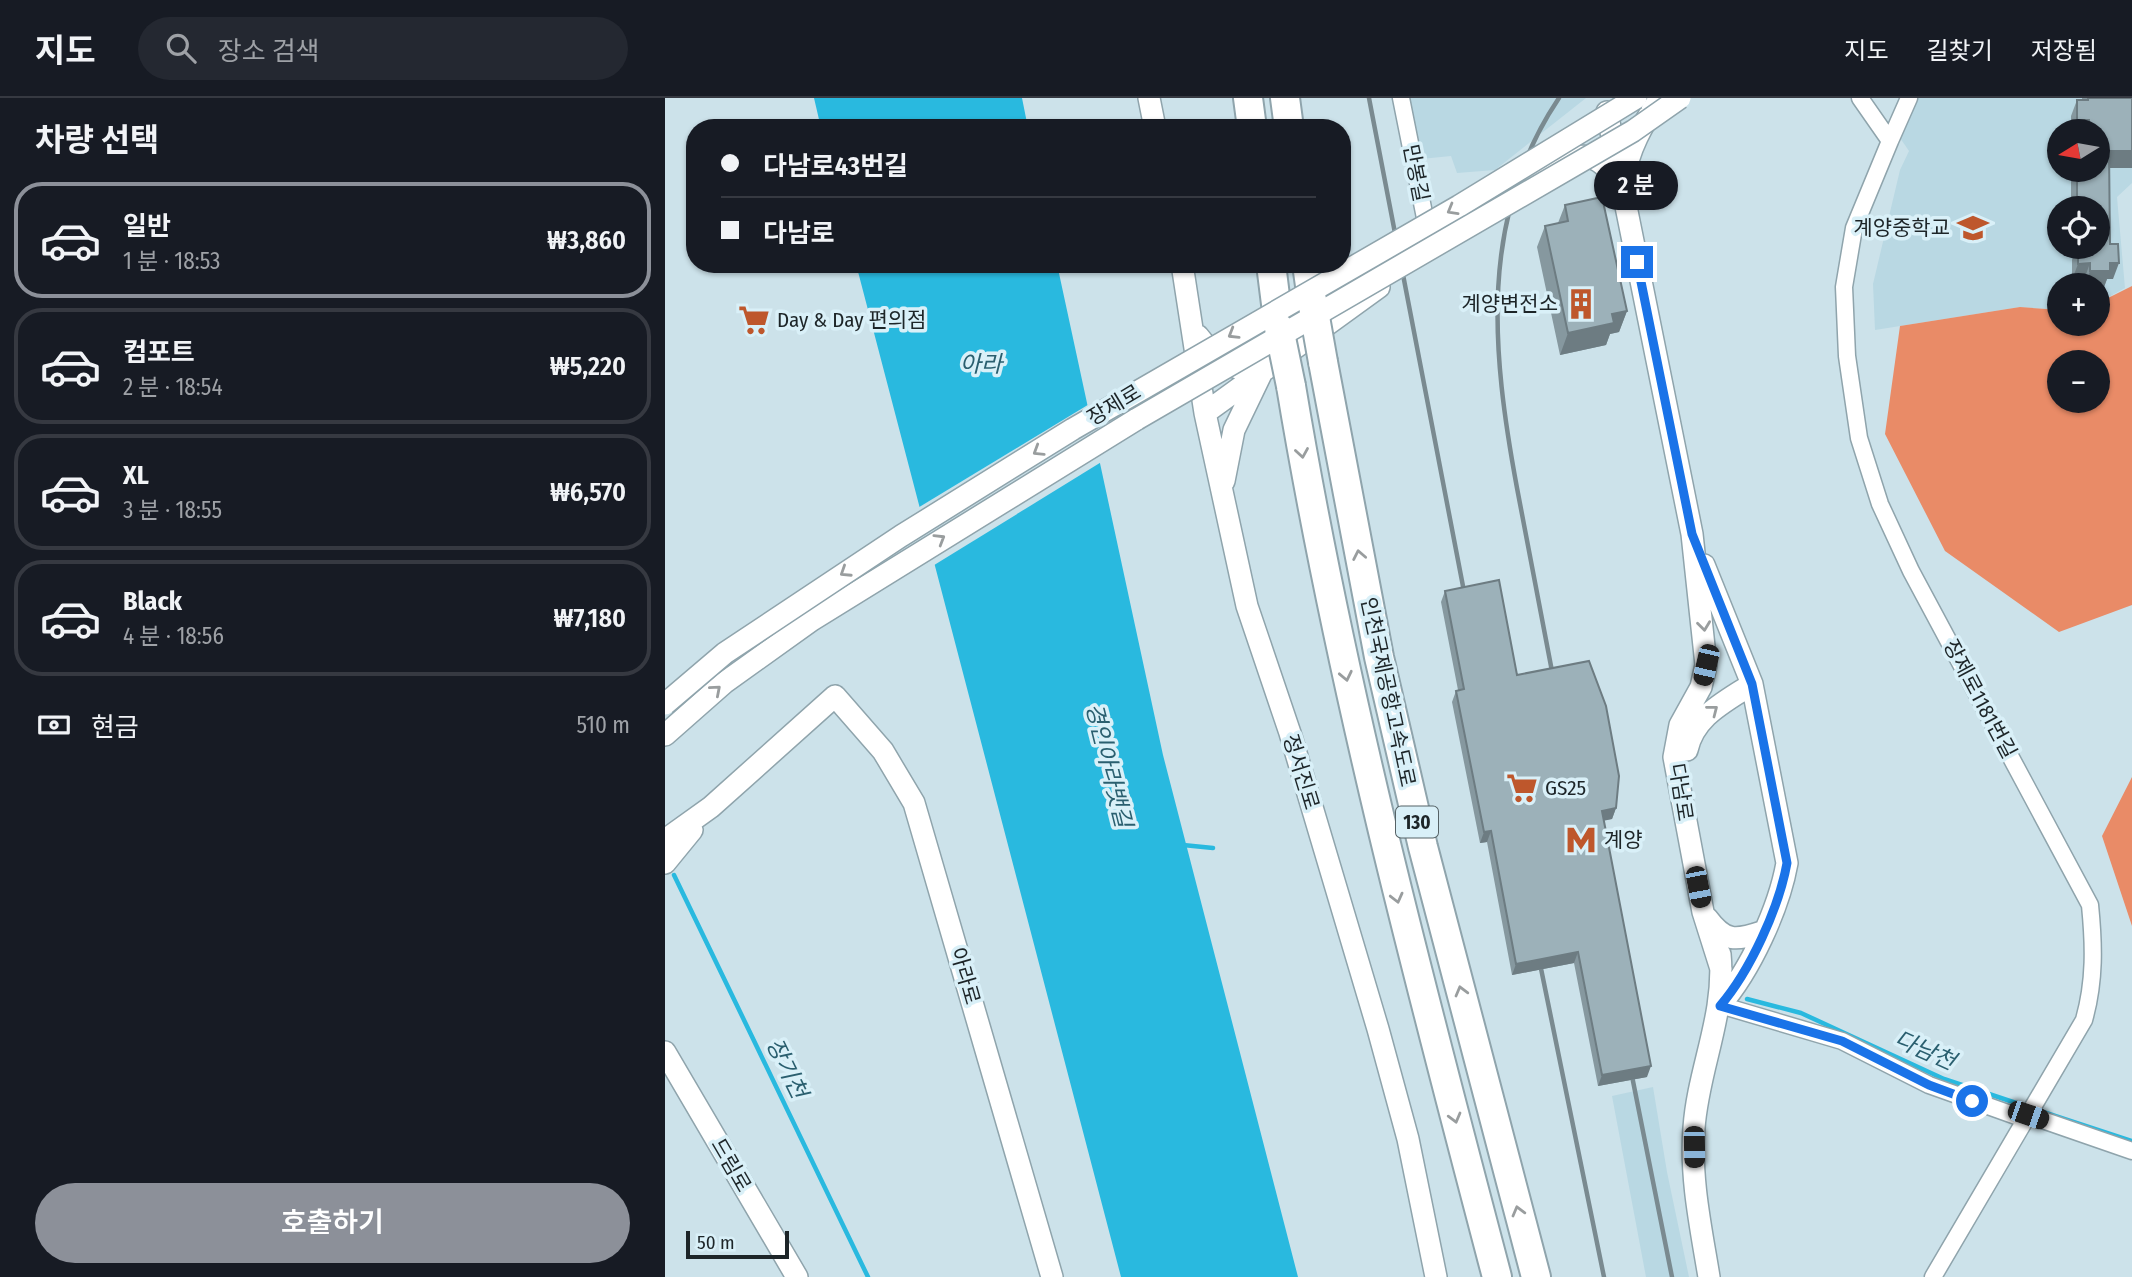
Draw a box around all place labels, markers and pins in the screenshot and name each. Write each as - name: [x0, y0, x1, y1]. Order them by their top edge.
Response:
- school or university icon: 계양중학교: [1956, 211, 1990, 245]
- place label: 계양중학교: [1853, 215, 1950, 241]
- building icon: 계양변전소: [1564, 287, 1598, 321]
- place label: 계양변전소: [1461, 291, 1558, 317]
- supermarket icon: Day & Day 편의점: [737, 303, 771, 337]
- place label: Day & Day 편의점: [777, 307, 926, 333]
- supermarket icon: GS25: [1505, 771, 1539, 805]
- place label: GS25: [1545, 775, 1586, 801]
- metro station icon: 계양: [1564, 823, 1598, 857]
- place label: 계양: [1604, 827, 1643, 853]

